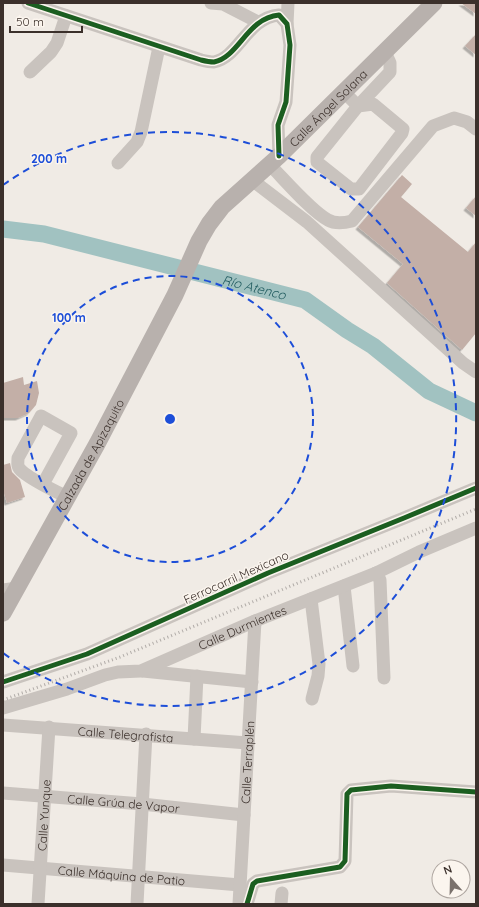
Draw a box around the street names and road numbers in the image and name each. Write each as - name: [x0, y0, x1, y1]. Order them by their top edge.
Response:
- street label: Calle Ángel Solana: [286, 66, 370, 149]
- street label: Calzada de Apizaquito: [54, 396, 127, 513]
- street label: Ferrocarril Mexicano: [181, 547, 291, 607]
- street label: Calle Durmientes: [196, 602, 289, 652]
- street label: Calle Terraplén: [237, 720, 257, 804]
- street label: Calle Telegrafista: [77, 723, 174, 745]
- street label: Calle Yunque: [34, 779, 53, 851]
- street label: Calle Grúa de Vapor: [67, 791, 181, 816]
- street label: Calle Máquina de Patio: [57, 862, 186, 888]

